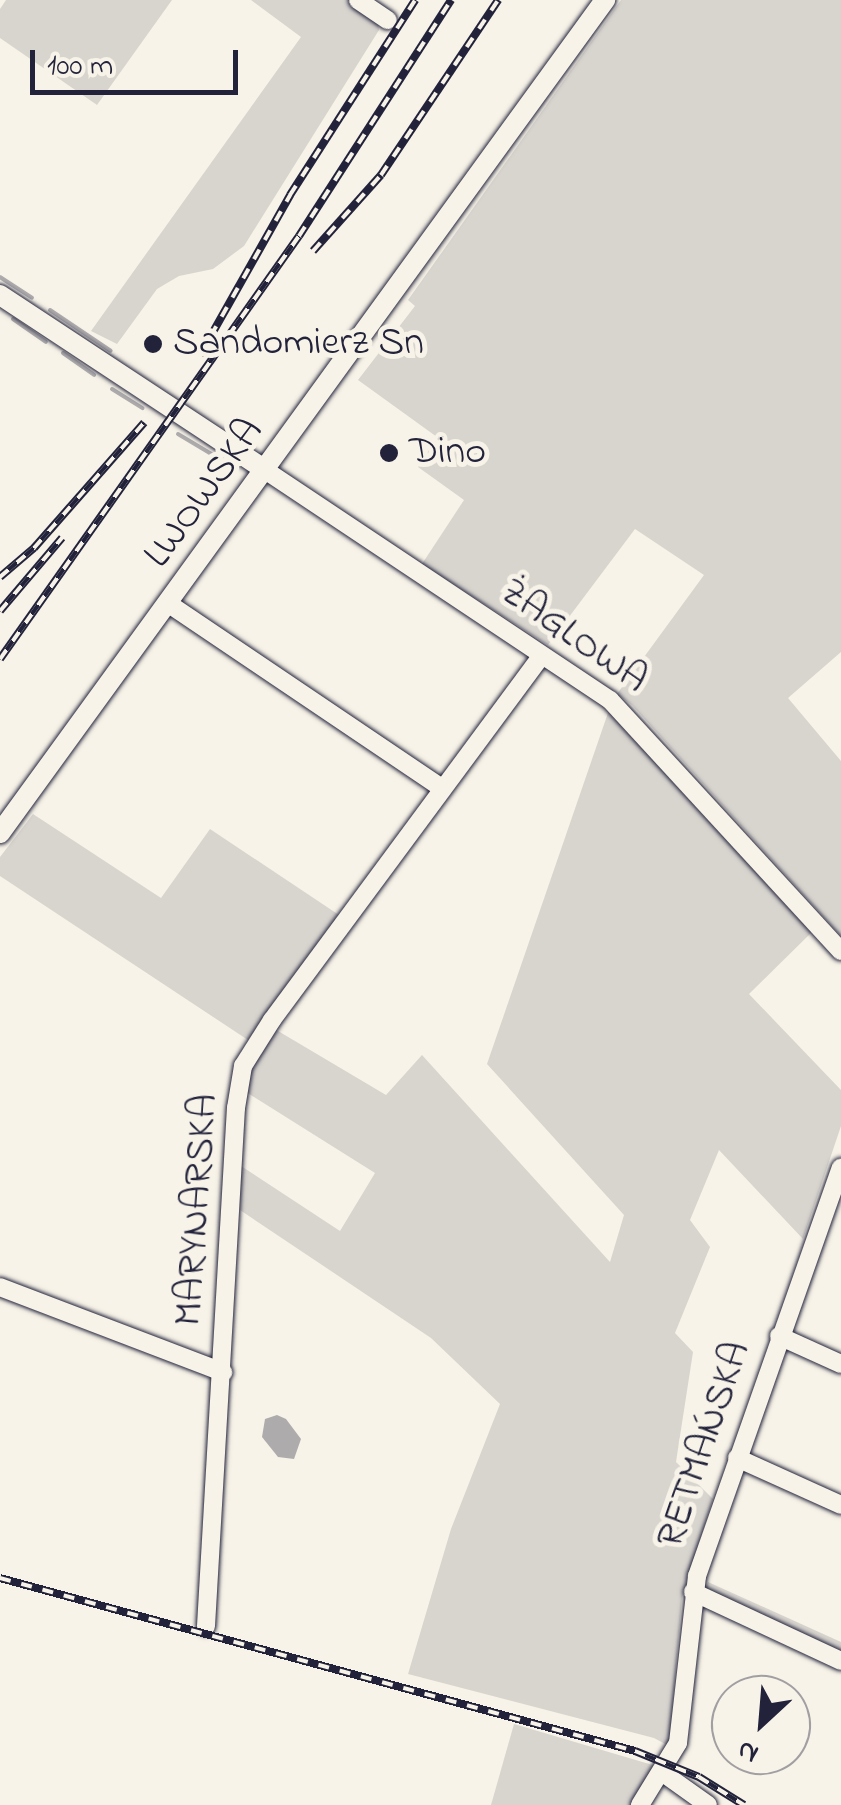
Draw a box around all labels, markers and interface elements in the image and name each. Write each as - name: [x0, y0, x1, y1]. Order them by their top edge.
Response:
- scale bar: [35, 30, 242, 92]
- text: 100 m: [47, 45, 113, 89]
- place label: Sandomierz Sn: [173, 320, 424, 368]
- marker: Sandomierz Sn: [142, 333, 164, 355]
- street label: LWOWSKA: [135, 410, 275, 578]
- place label: Dino: [409, 429, 486, 477]
- marker: Dino: [378, 442, 400, 464]
- street label: ŻAGLOWA: [490, 569, 656, 705]
- street label: MARYNARSKA: [166, 1092, 230, 1328]
- street label: RETMAŃSKA: [647, 1336, 763, 1554]
- north arrow: [711, 1675, 811, 1775]
- text: N: [731, 1728, 766, 1773]

